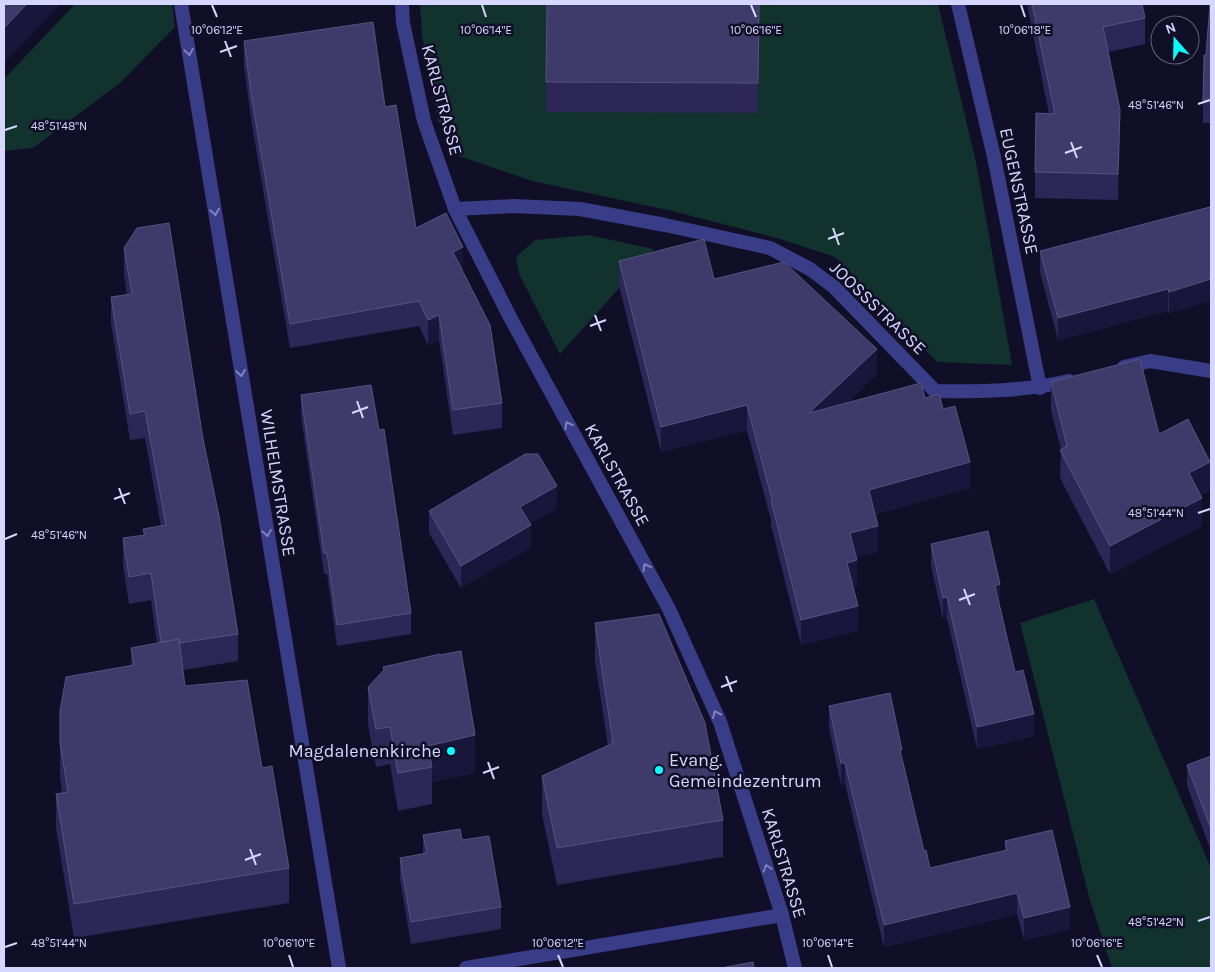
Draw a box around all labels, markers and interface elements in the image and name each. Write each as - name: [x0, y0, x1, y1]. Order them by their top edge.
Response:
- north arrow: [1150, 15, 1200, 65]
- text: N: [1163, 19, 1178, 38]
- text: 10°06'12"E: [191, 23, 243, 37]
- text: 10°06'14"E: [460, 23, 512, 37]
- text: 10°06'16"E: [730, 23, 782, 37]
- text: 10°06'18"E: [999, 23, 1051, 37]
- street label: KARLSTRASSE: [417, 42, 467, 158]
- one-way arrow: [183, 48, 193, 56]
- text: 48°51'46"N: [1128, 98, 1184, 112]
- text: 48°51'48"N: [31, 119, 87, 133]
- street label: EUGENSTRASSE: [995, 126, 1043, 256]
- one-way arrow: [209, 208, 219, 217]
- street label: JOOSSSTRASSE: [825, 257, 931, 359]
- one-way arrow: [236, 368, 246, 377]
- street label: WILHELMSTRASSE: [256, 408, 300, 558]
- street label: KARLSTRASSE: [580, 420, 654, 530]
- one-way arrow: [565, 421, 575, 430]
- text: 48°51'44"N: [1128, 506, 1184, 520]
- text: 48°51'46"N: [31, 528, 87, 542]
- one-way arrow: [262, 529, 272, 537]
- one-way arrow: [643, 564, 653, 573]
- one-way arrow: [712, 710, 723, 719]
- place label: Magdalenenkirche: [288, 740, 441, 762]
- marker: Magdalenenkirche: [445, 745, 457, 757]
- place label: Evang. Gemeindezentrum: [669, 749, 822, 792]
- marker: Evang. Gemeindezentrum: [653, 764, 665, 776]
- street label: KARLSTRASSE: [757, 805, 811, 921]
- one-way arrow: [762, 865, 772, 873]
- text: 48°51'42"N: [1128, 915, 1184, 929]
- text: 48°51'44"N: [31, 936, 87, 950]
- text: 10°06'10"E: [263, 936, 315, 950]
- text: 10°06'12"E: [532, 936, 584, 950]
- text: 10°06'14"E: [802, 936, 854, 950]
- text: 10°06'16"E: [1071, 936, 1123, 950]

